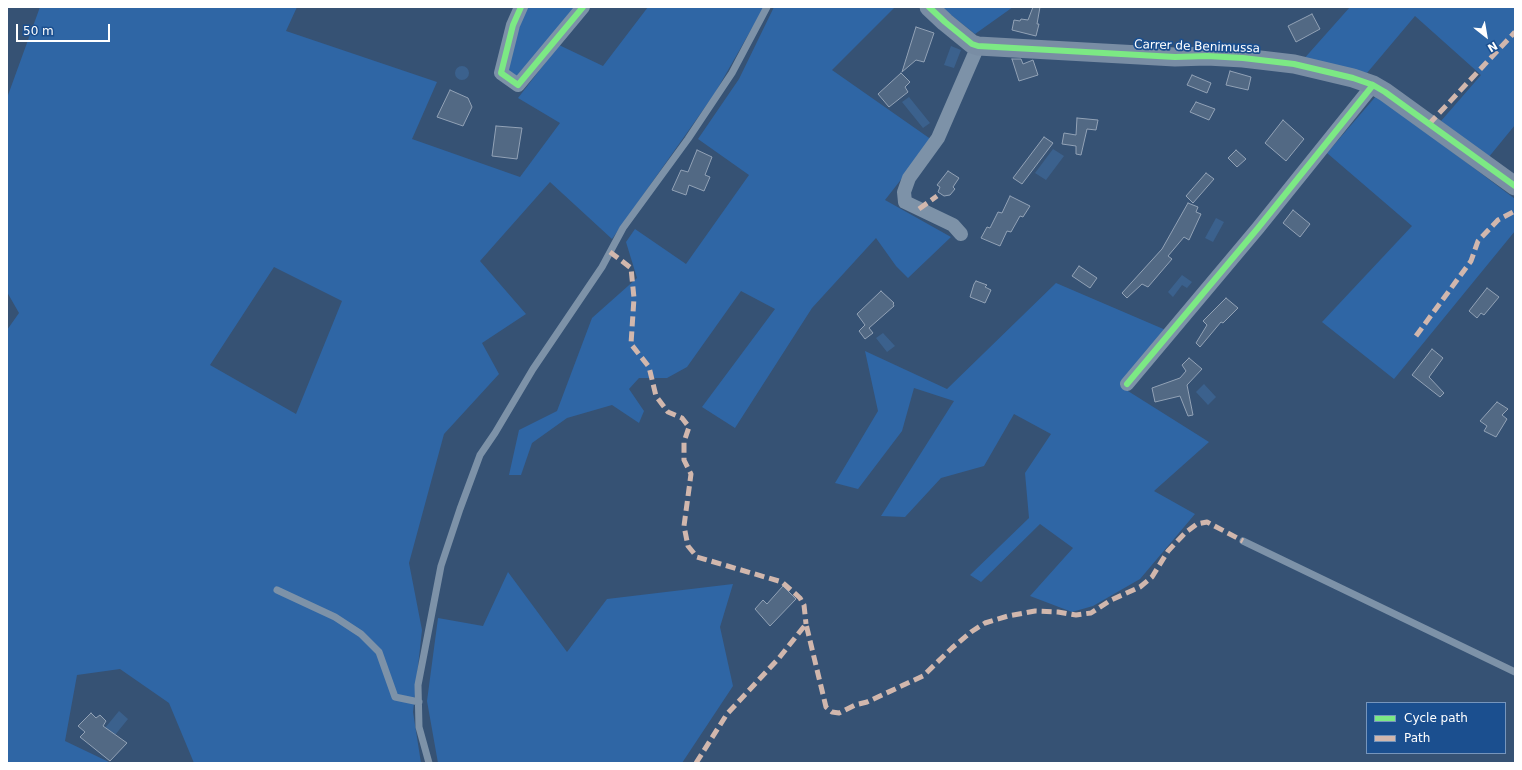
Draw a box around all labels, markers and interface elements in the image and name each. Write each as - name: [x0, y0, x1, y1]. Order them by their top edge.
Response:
- scale bar: [18, 16, 112, 42]
- north arrow: [1466, 16, 1506, 56]
- text: 50 m: [23, 24, 54, 38]
- street label: Carrer de Benimussa: [1134, 38, 1260, 56]
- text: N: [1485, 39, 1500, 55]
- legend: [1366, 702, 1506, 754]
- text: Cycle path: [1404, 711, 1468, 725]
- text: Path: [1404, 731, 1430, 745]

